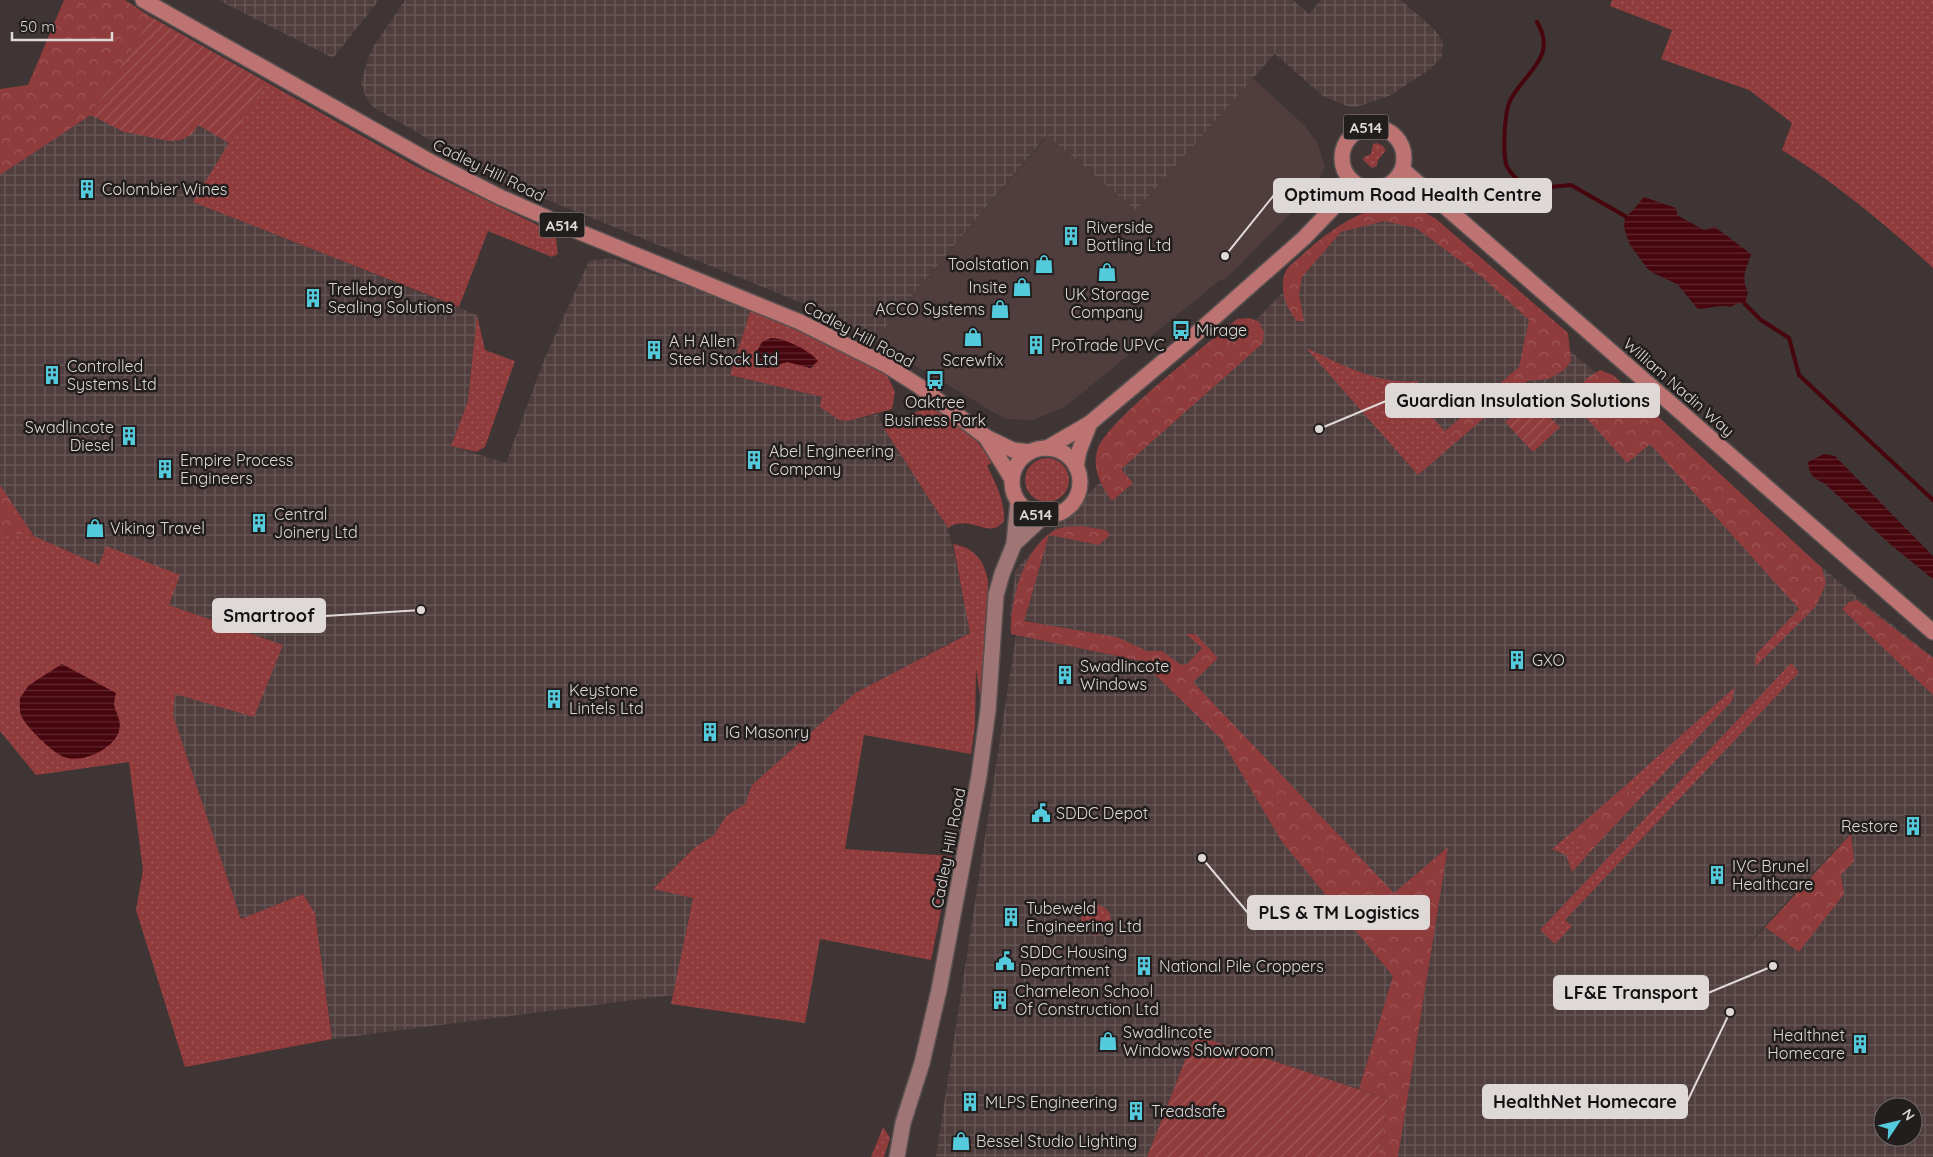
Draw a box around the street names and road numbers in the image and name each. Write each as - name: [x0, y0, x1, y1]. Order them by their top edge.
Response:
- road number: A514: [1344, 114, 1388, 140]
- street label: Cadley Hill Road: [430, 134, 548, 206]
- road number: A514: [540, 212, 584, 238]
- street label: Cadley Hill Road: [800, 296, 918, 372]
- street label: William Nadin Way: [1619, 333, 1739, 441]
- road number: A514: [1014, 502, 1058, 526]
- street label: Cadley Hill Road: [927, 786, 969, 910]

